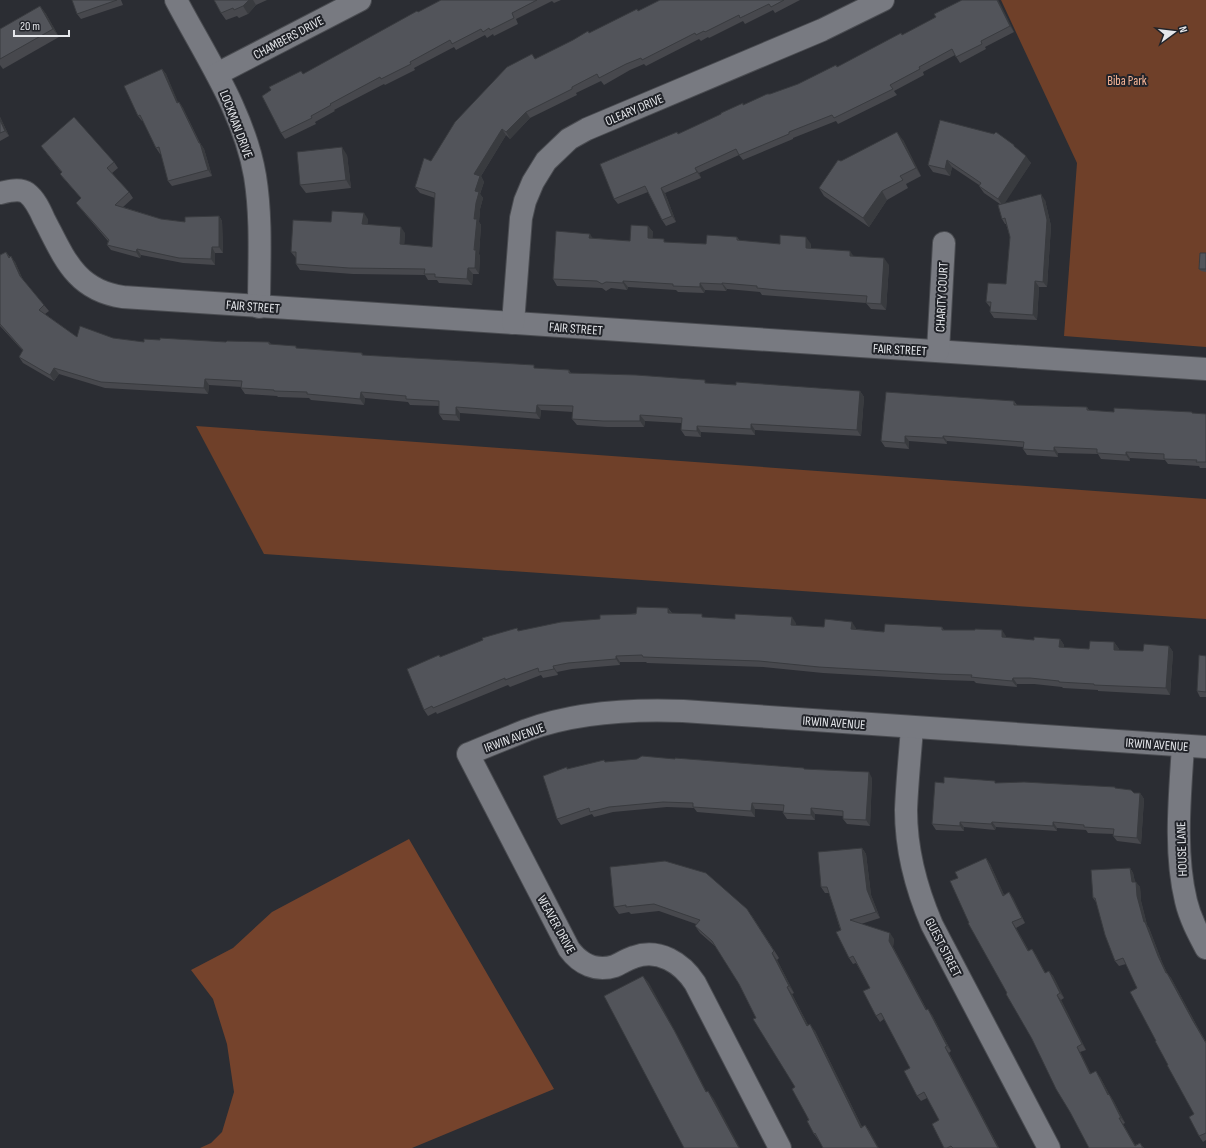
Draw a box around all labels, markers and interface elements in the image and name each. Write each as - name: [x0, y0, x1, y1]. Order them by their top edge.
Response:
- scale bar: [14, 12, 69, 38]
- north arrow: [1154, 12, 1194, 52]
- street label: CHAMBERS DRIVE: [251, 13, 326, 63]
- text: 20 m: [20, 19, 40, 34]
- text: N: [1176, 25, 1190, 34]
- park label: Biba Park: [1107, 73, 1147, 89]
- street label: LOCKMAN DRIVE: [216, 88, 256, 161]
- street label: OLEARY DRIVE: [603, 91, 666, 129]
- street label: CHARITY COURT: [932, 262, 952, 332]
- street label: FAIR STREET: [226, 297, 280, 317]
- street label: FAIR STREET: [549, 319, 603, 339]
- street label: FAIR STREET: [873, 341, 927, 359]
- street label: IRWIN AVENUE: [802, 713, 866, 733]
- street label: IRWIN AVENUE: [482, 720, 547, 756]
- street label: IRWIN AVENUE: [1125, 735, 1189, 755]
- street label: HOUSE LANE: [1173, 821, 1191, 877]
- street label: WEAVER DRIVE: [534, 892, 579, 957]
- street label: GUEST STREET: [921, 915, 965, 980]

